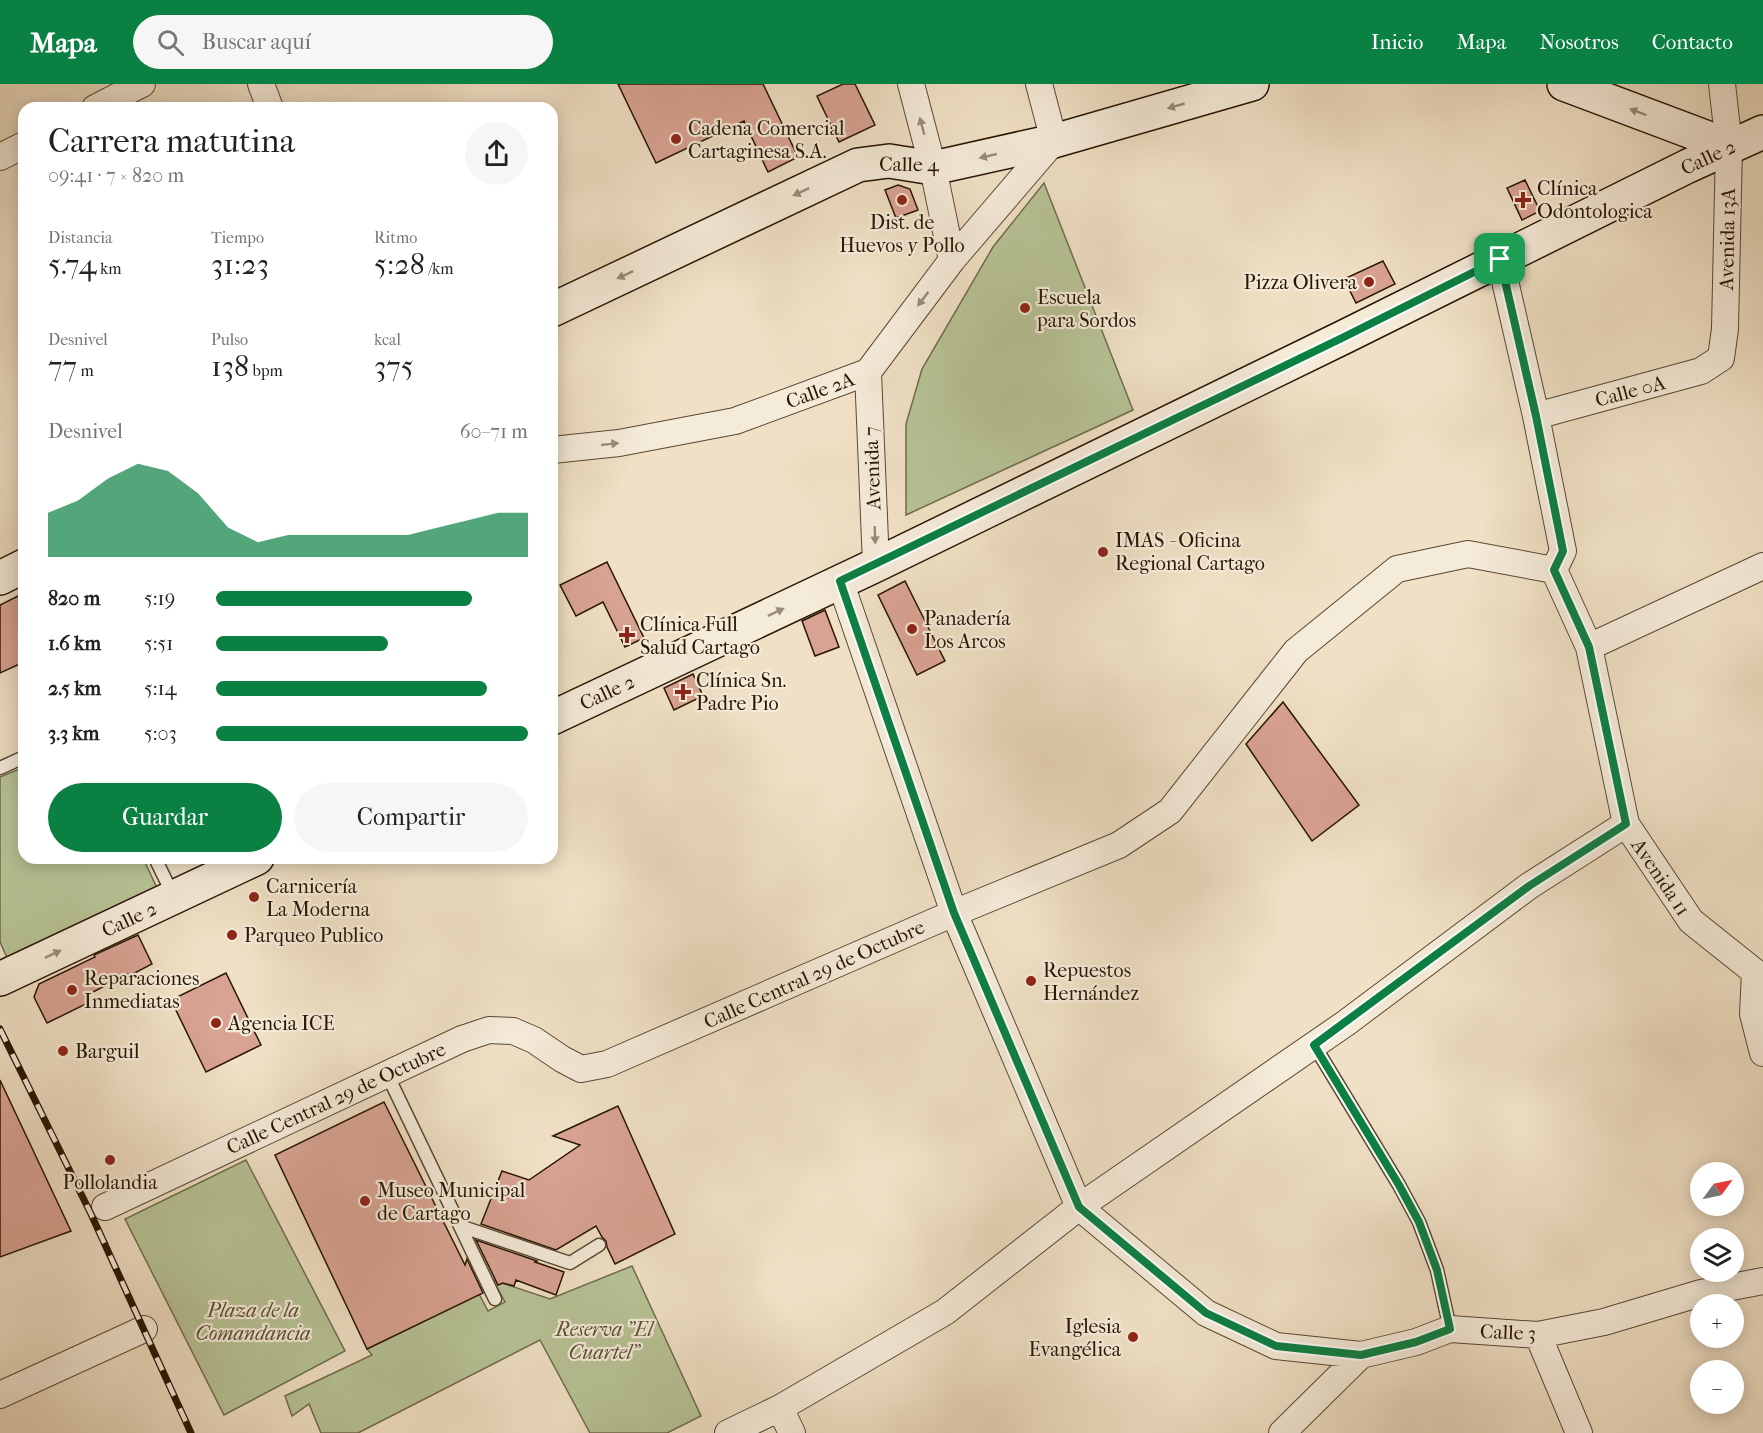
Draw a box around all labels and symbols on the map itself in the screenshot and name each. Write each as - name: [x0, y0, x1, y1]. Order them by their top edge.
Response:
- one-way arrow: [1167, 102, 1185, 111]
- one-way arrow: [1629, 107, 1647, 117]
- place label: Cadena Comercial Cartaginesa S.A.: [688, 117, 845, 163]
- one-way arrow: [917, 117, 926, 135]
- marker: Cadena Comercial Cartaginesa S.A.: [669, 132, 683, 146]
- street label: Calle 2: [1677, 135, 1739, 180]
- one-way arrow: [978, 151, 997, 161]
- street label: Calle 4: [879, 152, 940, 177]
- place label: Clínica Odontologica: [1537, 177, 1653, 223]
- street label: Avenida 13A: [1715, 187, 1740, 291]
- one-way arrow: [792, 188, 809, 197]
- marker: Clínica Odontologica: [1514, 191, 1532, 209]
- marker: Dist. de Huevos y Pollo: [895, 193, 909, 207]
- place label: Dist. de Huevos y Pollo: [839, 211, 965, 257]
- pin: [1474, 233, 1525, 284]
- one-way arrow: [616, 271, 633, 280]
- place label: Pizza Olivera: [1244, 271, 1358, 294]
- marker: Pizza Olivera: [1362, 275, 1376, 289]
- place label: Escuela para Sordos: [1036, 286, 1136, 332]
- one-way arrow: [917, 291, 929, 307]
- marker: Escuela para Sordos: [1018, 301, 1032, 315]
- street label: Calle 2A: [783, 367, 858, 413]
- street label: Calle 0A: [1592, 371, 1669, 412]
- street label: Avenida 7: [860, 426, 885, 511]
- one-way arrow: [601, 439, 620, 449]
- one-way arrow: [870, 525, 879, 544]
- place label: IMAS - Oficina Regional Cartago: [1115, 529, 1265, 575]
- marker: IMAS - Oficina Regional Cartago: [1096, 545, 1110, 559]
- one-way arrow: [767, 607, 785, 617]
- place label: Panadería Los Arcos: [924, 607, 1011, 653]
- place label: Clínica Full Salud Cartago: [640, 613, 760, 659]
- marker: Panadería Los Arcos: [905, 622, 919, 636]
- marker: Clínica Full Salud Cartago: [618, 626, 636, 644]
- place label: Clínica Sn. Padre Pio: [696, 669, 787, 715]
- street label: Calle 2: [576, 670, 638, 715]
- marker: Clínica Sn. Padre Pio: [674, 683, 692, 701]
- street label: Avenida 11: [1626, 833, 1695, 920]
- place label: Carnicería La Moderna: [266, 875, 371, 921]
- marker: Carnicería La Moderna: [247, 890, 261, 904]
- street label: Calle 2: [98, 897, 160, 942]
- street label: Calle Central 29 de Octubre: [700, 915, 928, 1034]
- place label: Parqueo Publico: [244, 924, 383, 947]
- marker: Parqueo Publico: [225, 928, 239, 942]
- one-way arrow: [44, 949, 61, 958]
- place label: Repuestos Hernández: [1043, 959, 1139, 1005]
- place label: Reparaciones Inmediatas: [84, 967, 199, 1013]
- marker: Repuestos Hernández: [1024, 974, 1038, 988]
- marker: Reparaciones Inmediatas: [65, 983, 79, 997]
- place label: Agencia ICE: [227, 1012, 335, 1035]
- marker: Agencia ICE: [209, 1016, 223, 1030]
- street label: Calle Central 29 de Octubre: [223, 1037, 450, 1159]
- place label: Barguil: [75, 1040, 140, 1063]
- marker: Barguil: [56, 1044, 70, 1058]
- marker: Pollolandia: [103, 1153, 117, 1167]
- north arrow: [1690, 1162, 1744, 1216]
- place label: Pollolandia: [63, 1171, 158, 1194]
- place label: Museo Municipal de Cartago: [377, 1179, 526, 1225]
- marker: Museo Municipal de Cartago: [358, 1194, 372, 1208]
- park label: Plaza de la Comandancia: [195, 1299, 311, 1345]
- place label: Iglesia Evangélica: [1029, 1315, 1122, 1361]
- park label: Reserva "El Cuartel": [553, 1318, 655, 1364]
- street label: Calle 3: [1480, 1320, 1536, 1345]
- marker: Iglesia Evangélica: [1126, 1330, 1140, 1344]

